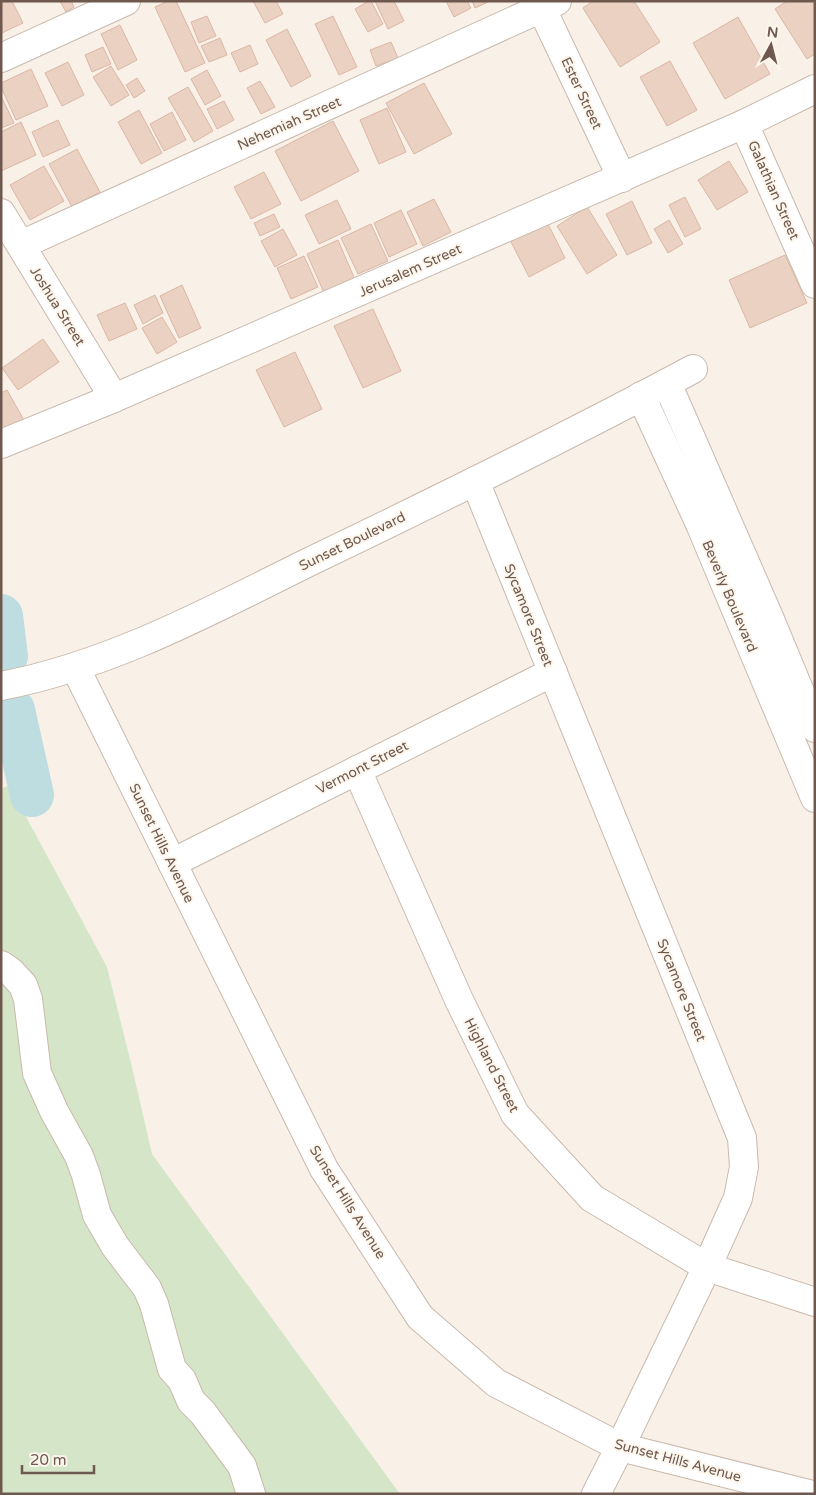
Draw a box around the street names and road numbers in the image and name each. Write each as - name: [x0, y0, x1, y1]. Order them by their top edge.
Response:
- street label: Ester Street: [557, 54, 606, 133]
- street label: Nehemiah Street: [235, 93, 344, 154]
- street label: Galathian Street: [744, 138, 803, 243]
- street label: Jerusalem Street: [356, 240, 465, 301]
- street label: Joshua Street: [26, 263, 89, 350]
- street label: Sunset Boulevard: [296, 508, 408, 575]
- street label: Beverly Boulevard: [698, 538, 761, 655]
- street label: Sycamore Street: [500, 561, 557, 670]
- street label: Vermont Street: [313, 737, 412, 798]
- street label: Sunset Hills Avenue: [125, 781, 198, 906]
- street label: Sycamore Street: [653, 936, 710, 1045]
- street label: Highland Street: [460, 1015, 523, 1116]
- street label: Sunset Hills Avenue: [306, 1142, 389, 1262]
- street label: Sunset Hills Avenue: [613, 1435, 743, 1486]

